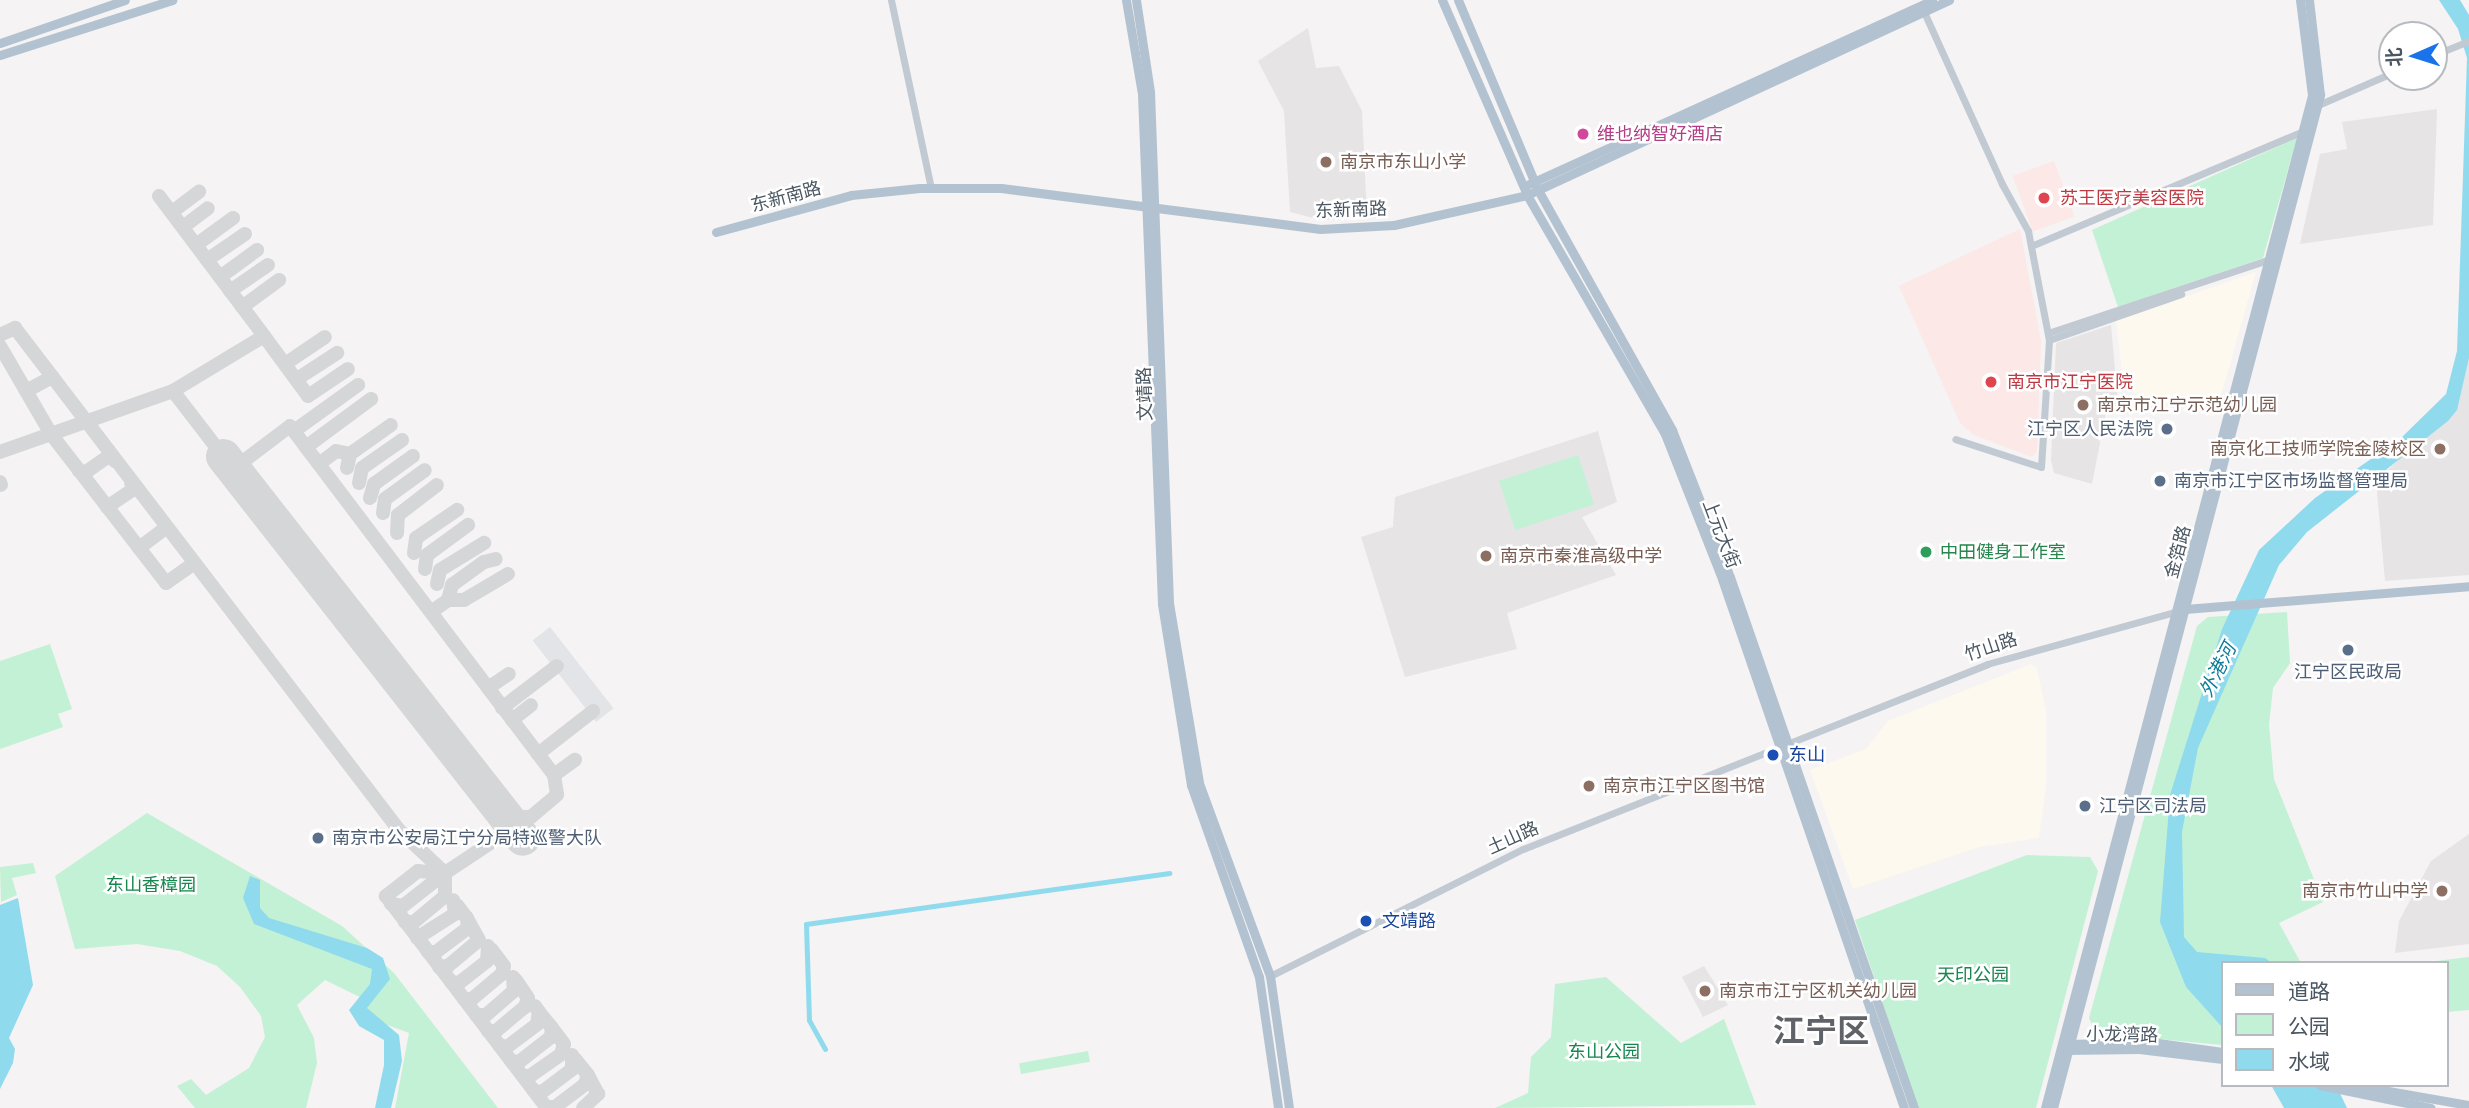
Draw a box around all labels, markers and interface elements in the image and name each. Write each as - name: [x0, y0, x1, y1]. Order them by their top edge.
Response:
- north arrow: [2378, 21, 2448, 91]
- text: 北: [2383, 47, 2406, 67]
- place label: 维也纳智好酒店: [1597, 123, 1723, 145]
- marker: 维也纳智好酒店: [1575, 126, 1591, 142]
- place label: 南京市东山小学: [1340, 151, 1466, 173]
- marker: 南京市东山小学: [1318, 154, 1334, 170]
- street label: 东新南路: [748, 177, 824, 217]
- place label: 苏王医疗美容医院: [2060, 187, 2204, 209]
- marker: 苏王医疗美容医院: [2034, 188, 2054, 208]
- street label: 东新南路: [1315, 198, 1387, 222]
- street label: 文靖路: [1133, 367, 1157, 421]
- place label: 南京市江宁医院: [2007, 371, 2133, 393]
- marker: 南京市江宁医院: [1981, 372, 2001, 392]
- place label: 南京市江宁示范幼儿园: [2097, 394, 2277, 416]
- marker: 南京市江宁示范幼儿园: [2075, 397, 2091, 413]
- place label: 江宁区人民法院: [2027, 418, 2153, 440]
- marker: 江宁区人民法院: [2159, 421, 2175, 437]
- place label: 南京化工技师学院金陵校区: [2210, 438, 2426, 460]
- marker: 南京化工技师学院金陵校区: [2432, 441, 2448, 457]
- place label: 南京市江宁区市场监督管理局: [2174, 470, 2408, 492]
- marker: 南京市江宁区市场监督管理局: [2152, 473, 2168, 489]
- street label: 上元大街: [1698, 497, 1744, 571]
- street label: 金箔路: [2161, 523, 2195, 581]
- place label: 中田健身工作室: [1940, 541, 2066, 563]
- marker: 中田健身工作室: [1918, 544, 1934, 560]
- place label: 南京市秦淮高级中学: [1500, 545, 1662, 567]
- marker: 南京市秦淮高级中学: [1478, 548, 1494, 564]
- street label: 竹山路: [1962, 628, 2020, 666]
- water label: 外港河: [2195, 639, 2241, 701]
- marker: 江宁区民政局: [2340, 642, 2356, 658]
- place label: 江宁区民政局: [2294, 661, 2402, 683]
- place label: 东山: [1789, 744, 1825, 766]
- marker: 东山: [1763, 745, 1783, 765]
- place label: 南京市江宁区图书馆: [1603, 775, 1765, 797]
- marker: 南京市江宁区图书馆: [1581, 778, 1597, 794]
- place label: 江宁区司法局: [2099, 795, 2207, 817]
- marker: 江宁区司法局: [2077, 798, 2093, 814]
- street label: 土山路: [1484, 817, 1542, 859]
- place label: 南京市公安局江宁分局特巡警大队: [332, 827, 602, 849]
- marker: 南京市公安局江宁分局特巡警大队: [310, 830, 326, 846]
- park label: 东山香樟园: [106, 874, 196, 896]
- place label: 南京市竹山中学: [2302, 880, 2428, 902]
- marker: 南京市竹山中学: [2434, 883, 2450, 899]
- place label: 文靖路: [1382, 910, 1436, 932]
- marker: 文靖路: [1356, 911, 1376, 931]
- legend: [2220, 961, 2448, 1087]
- park label: 天印公园: [1937, 964, 2009, 986]
- text: 道路: [2288, 979, 2330, 1004]
- place label: 南京市江宁区机关幼儿园: [1719, 980, 1917, 1002]
- marker: 南京市江宁区机关幼儿园: [1697, 983, 1713, 999]
- district label: 江宁区: [1773, 1012, 1869, 1050]
- text: 公园: [2288, 1014, 2330, 1039]
- street label: 小龙湾路: [2086, 1024, 2158, 1046]
- park label: 东山公园: [1568, 1041, 1640, 1063]
- text: 水域: [2288, 1049, 2330, 1074]

